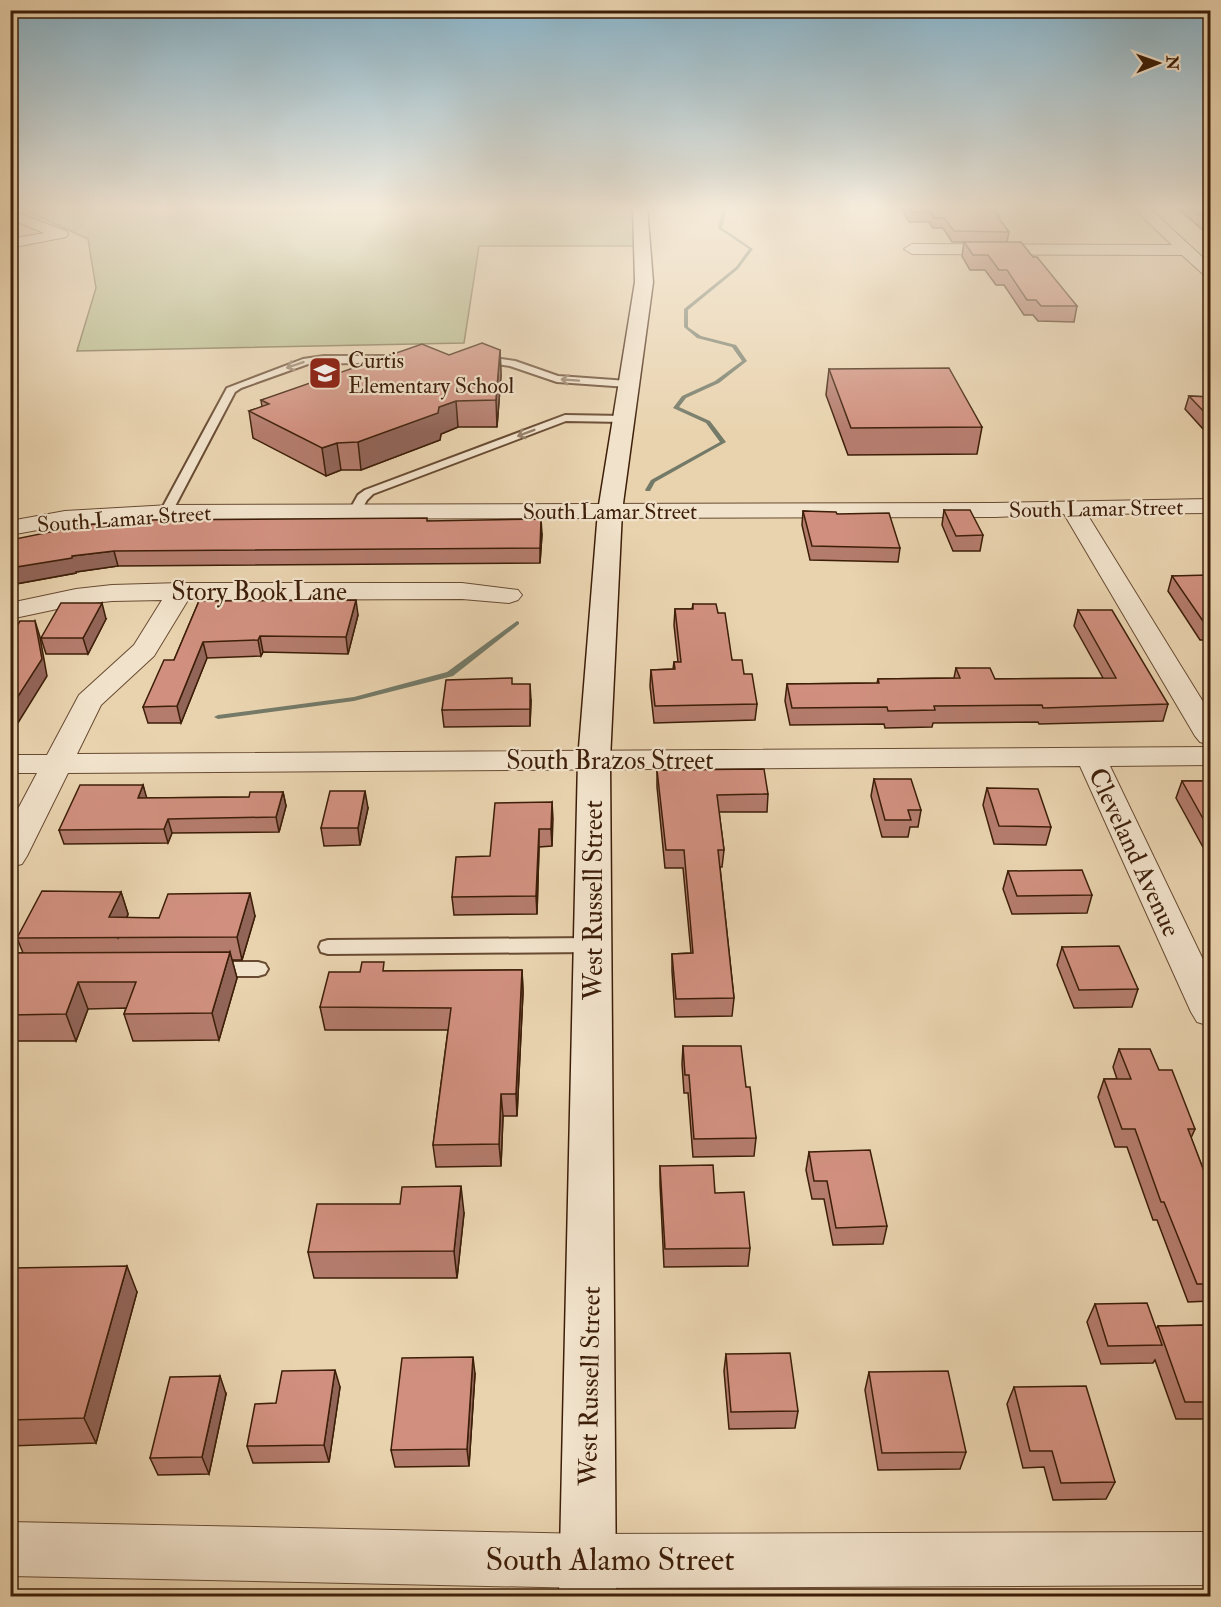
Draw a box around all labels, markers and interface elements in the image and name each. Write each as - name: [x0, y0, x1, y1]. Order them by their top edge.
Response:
- north arrow: [1128, 33, 1188, 93]
- text: N: [1162, 54, 1182, 71]
- place label: Curtis Elementary School: [348, 347, 514, 400]
- school or university icon: Curtis Elementary School: [307, 355, 343, 391]
- one-way arrow: [286, 361, 305, 372]
- one-way arrow: [561, 374, 580, 385]
- one-way arrow: [517, 429, 536, 440]
- street label: South Lamar Street: [1009, 493, 1183, 525]
- street label: South Lamar Street: [523, 498, 697, 526]
- street label: South Lamar Street: [36, 499, 212, 539]
- street label: Story Book Lane: [171, 576, 347, 608]
- street label: South Brazos Street: [506, 745, 714, 777]
- street label: Cleveland Avenue: [1081, 763, 1187, 942]
- street label: West Russell Street: [578, 800, 610, 1001]
- street label: West Russell Street: [572, 1286, 608, 1487]
- street label: South Alamo Street: [485, 1540, 735, 1580]

